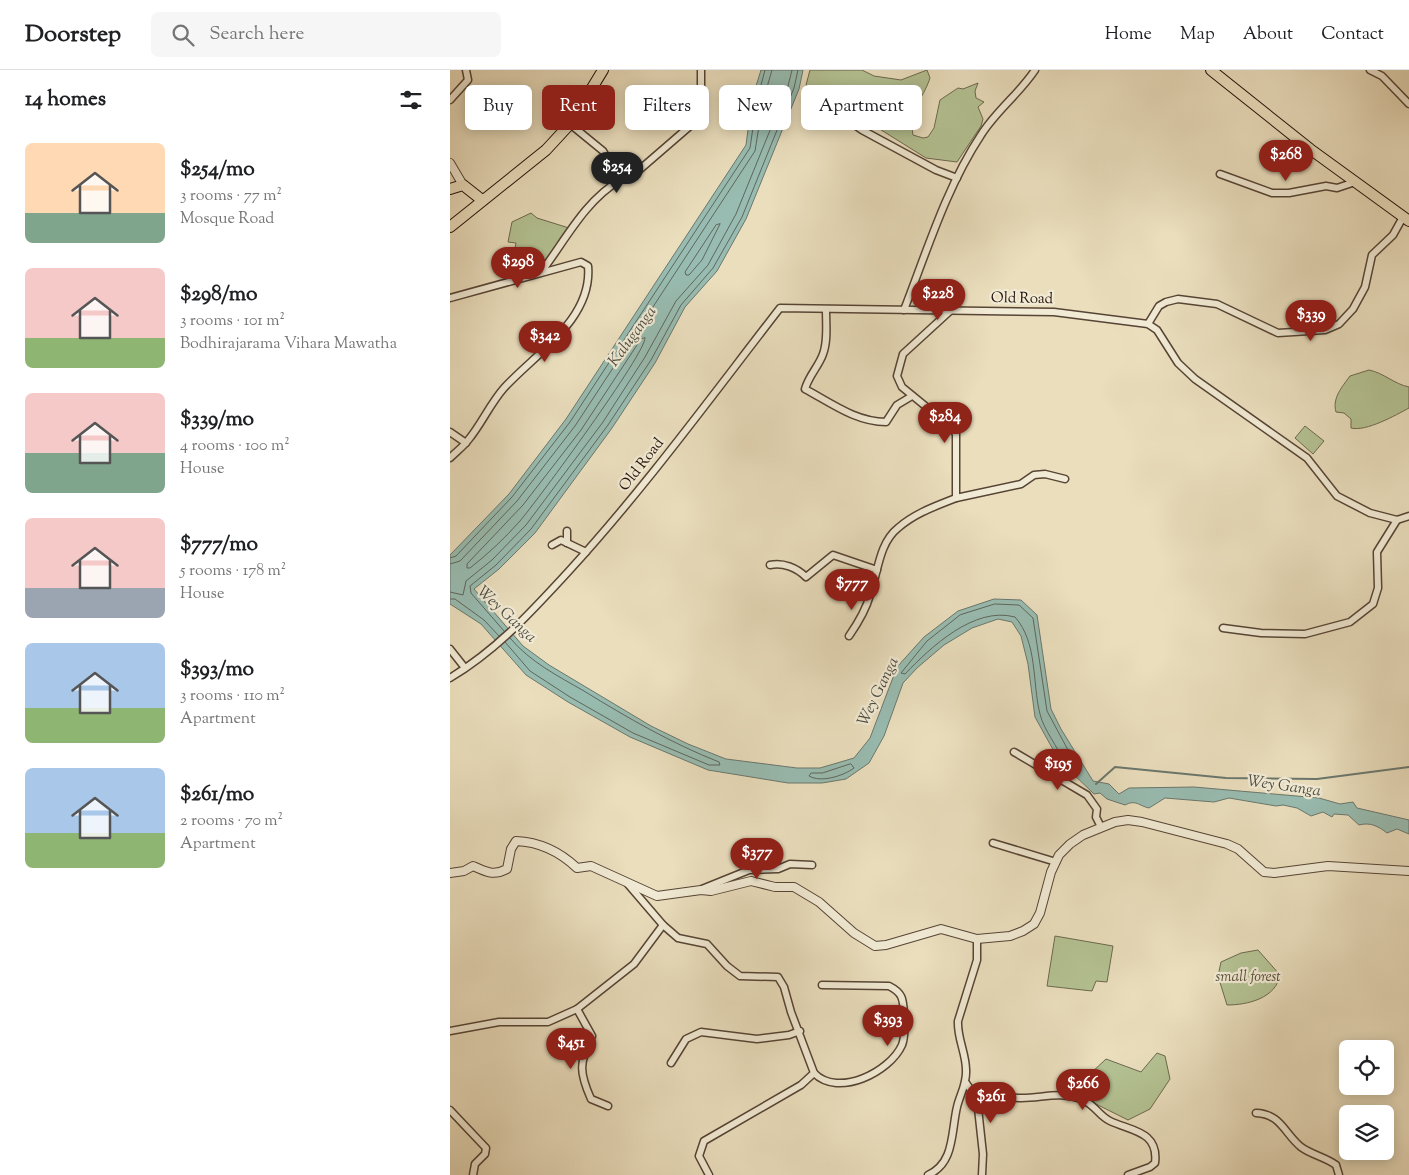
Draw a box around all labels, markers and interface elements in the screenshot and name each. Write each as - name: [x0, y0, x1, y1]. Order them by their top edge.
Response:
- search box: [151, 12, 501, 57]
- text: Doorstep: [25, 18, 121, 52]
- icon: search: [169, 21, 197, 49]
- text: Search here: [209, 21, 304, 48]
- text: Home: [1105, 22, 1152, 48]
- text: Map: [1180, 22, 1215, 48]
- text: About: [1243, 22, 1293, 48]
- text: Contact: [1321, 22, 1384, 48]
- text: 14 homes: [25, 85, 106, 115]
- chip: Buy: [465, 85, 532, 130]
- chip: Rent: [542, 85, 615, 130]
- chip: Filters: [625, 85, 709, 130]
- chip: New: [719, 85, 791, 130]
- chip: Apartment: [801, 85, 922, 130]
- icon: filters: [397, 86, 425, 114]
- pin: $268: [1256, 140, 1316, 182]
- text: $268: [1270, 144, 1302, 167]
- pin: $254: [587, 152, 647, 194]
- text: $254/mo: [180, 155, 255, 185]
- text: $254: [602, 156, 632, 179]
- icon: home: [65, 163, 125, 223]
- text: 3 rooms · 77 m²: [180, 185, 282, 208]
- text: Mosque Road: [180, 208, 274, 231]
- pin: $298: [488, 246, 548, 289]
- text: $298: [502, 251, 534, 274]
- pin: $228: [908, 278, 968, 321]
- text: $298/mo: [180, 280, 257, 310]
- text: $228: [922, 283, 954, 306]
- icon: home: [65, 288, 125, 348]
- street label: Old Road: [991, 288, 1054, 310]
- pin: $339: [1281, 300, 1341, 342]
- water label: Kaluganga: [603, 302, 663, 372]
- text: $339: [1296, 304, 1326, 327]
- text: 3 rooms · 101 m²: [180, 310, 285, 333]
- pin: $342: [515, 320, 575, 363]
- text: $342: [530, 325, 560, 348]
- text: Bodhirajarama Vihara Mawatha: [180, 333, 397, 356]
- pin: $284: [915, 402, 975, 444]
- text: $339/mo: [180, 405, 254, 435]
- text: $284: [929, 406, 961, 429]
- icon: home: [65, 413, 125, 473]
- street label: Old Road: [615, 434, 670, 496]
- text: 4 rooms · 100 m²: [180, 435, 290, 458]
- text: House: [180, 458, 224, 481]
- text: $777/mo: [180, 530, 258, 560]
- icon: home: [65, 538, 125, 598]
- text: 5 rooms · 178 m²: [180, 560, 286, 583]
- pin: $777: [822, 568, 882, 611]
- text: $777: [836, 573, 868, 596]
- water label: Wey Ganga: [471, 581, 541, 649]
- text: House: [180, 583, 224, 606]
- water label: Wey Ganga: [852, 654, 906, 730]
- text: $393/mo: [180, 655, 254, 685]
- icon: home: [65, 663, 125, 723]
- text: 3 rooms · 110 m²: [180, 685, 285, 708]
- text: Apartment: [180, 708, 256, 731]
- pin: $195: [1028, 748, 1088, 791]
- text: $195: [1044, 753, 1072, 776]
- water label: Wey Ganga: [1246, 770, 1322, 804]
- text: $261/mo: [180, 780, 254, 810]
- icon: home: [65, 788, 125, 848]
- text: 2 rooms · 70 m²: [180, 810, 283, 833]
- text: Apartment: [180, 833, 256, 856]
- pin: $377: [727, 838, 787, 880]
- text: $377: [741, 842, 773, 865]
- park label: small forest: [1215, 967, 1281, 988]
- pin: $393: [858, 1004, 918, 1047]
- text: $393: [873, 1009, 903, 1032]
- pin: $451: [541, 1028, 601, 1070]
- text: $451: [557, 1032, 585, 1055]
- map controls: [1339, 1040, 1394, 1160]
- button: locate: [1339, 1040, 1394, 1095]
- pin: $266: [1053, 1068, 1113, 1111]
- text: $266: [1067, 1073, 1099, 1096]
- pin: $261: [961, 1082, 1021, 1124]
- text: $261: [976, 1086, 1006, 1109]
- button: layers: [1339, 1105, 1394, 1160]

